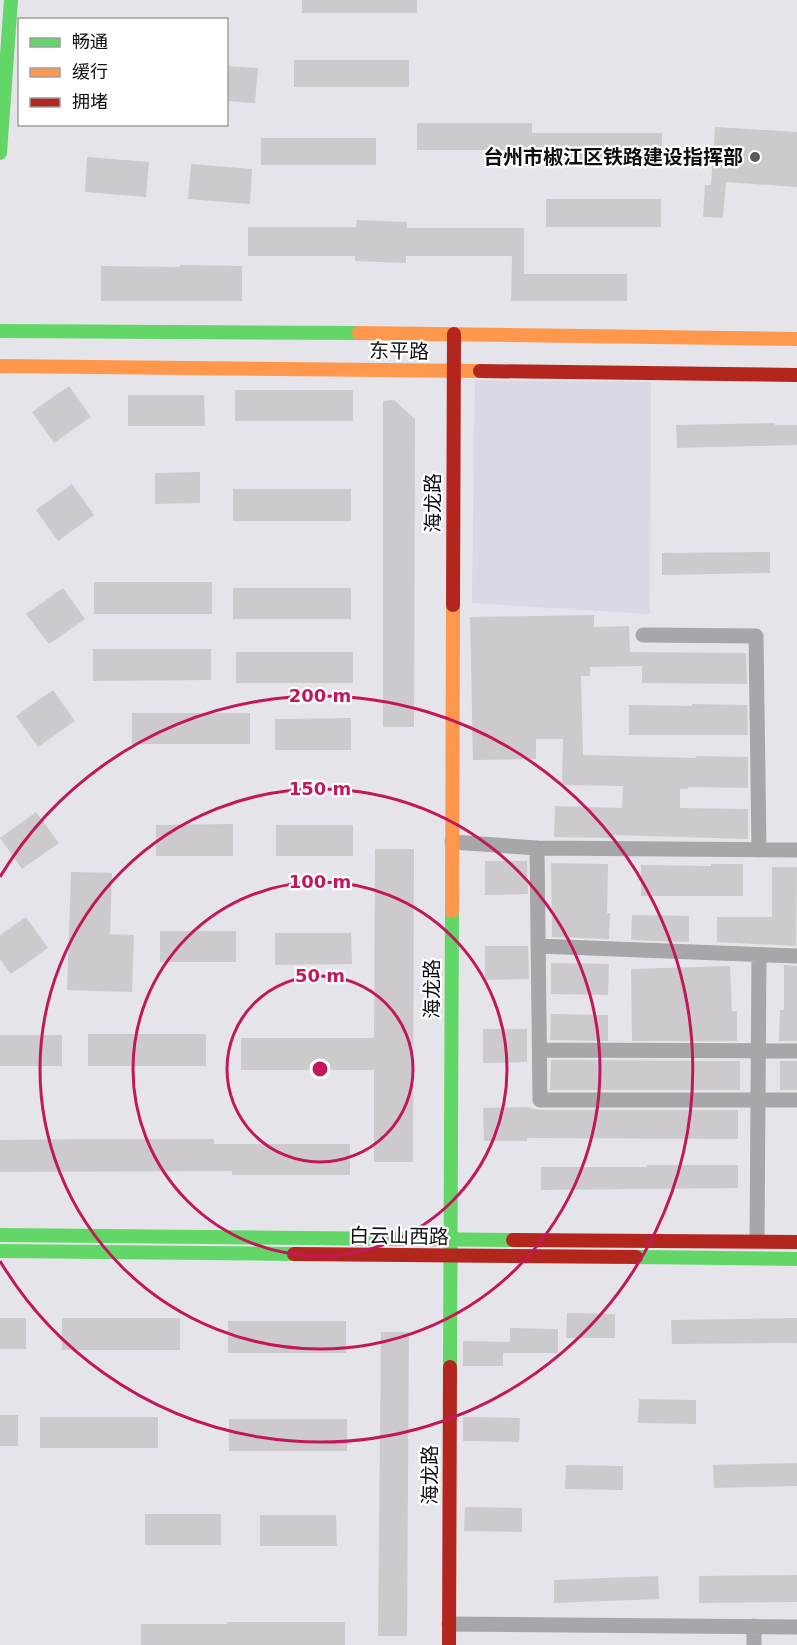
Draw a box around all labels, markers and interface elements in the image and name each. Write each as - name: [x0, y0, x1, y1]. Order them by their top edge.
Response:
- legend: [18, 18, 228, 126]
- text: 畅通: [72, 31, 108, 52]
- text: 缓行: [72, 61, 108, 82]
- text: 拥堵: [72, 91, 108, 112]
- place label: 台州市椒江区铁路建设指挥部: [483, 145, 743, 169]
- marker: 台州市椒江区铁路建设指挥部: [748, 150, 762, 164]
- street label: 东平路: [369, 338, 429, 364]
- street label: 海龙路: [421, 473, 445, 533]
- text: 200 m: [289, 685, 351, 706]
- text: 150 m: [289, 778, 351, 799]
- text: 100 m: [289, 871, 351, 892]
- street label: 海龙路: [420, 959, 444, 1019]
- text: 50 m: [295, 965, 345, 986]
- centre of rings: [310, 1059, 330, 1079]
- street label: 白云山西路: [349, 1223, 449, 1249]
- street label: 海龙路: [418, 1445, 442, 1505]

